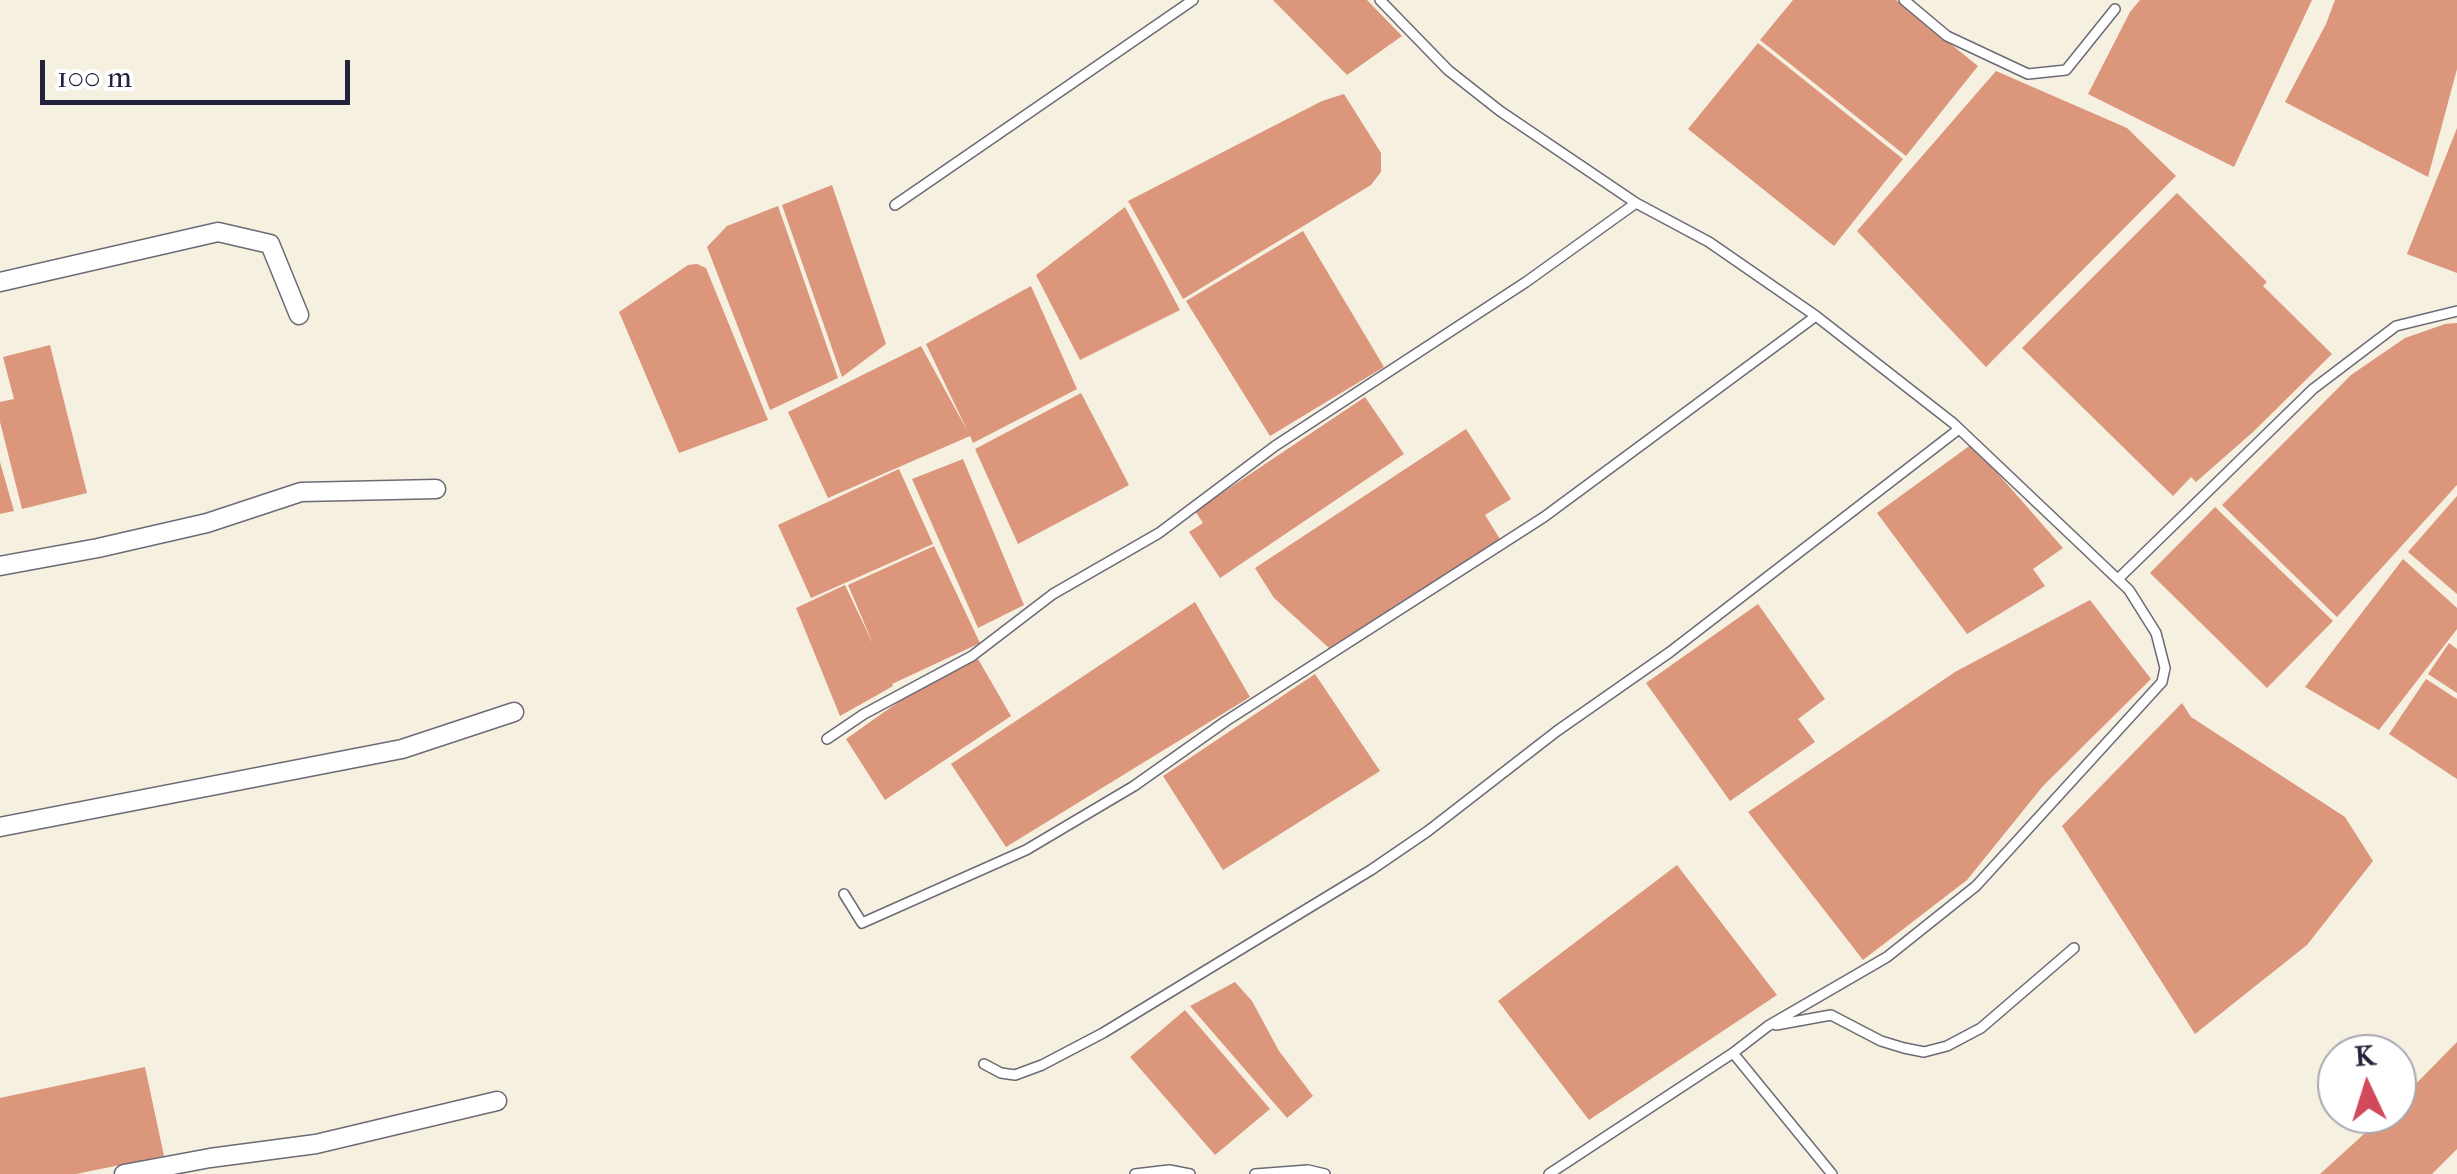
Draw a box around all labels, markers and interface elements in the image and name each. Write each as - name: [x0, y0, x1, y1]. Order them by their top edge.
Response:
- scale bar: [45, 40, 355, 102]
- text: 100 m: [57, 60, 132, 95]
- north arrow: [2317, 1034, 2417, 1134]
- text: K: [2354, 1038, 2376, 1073]

